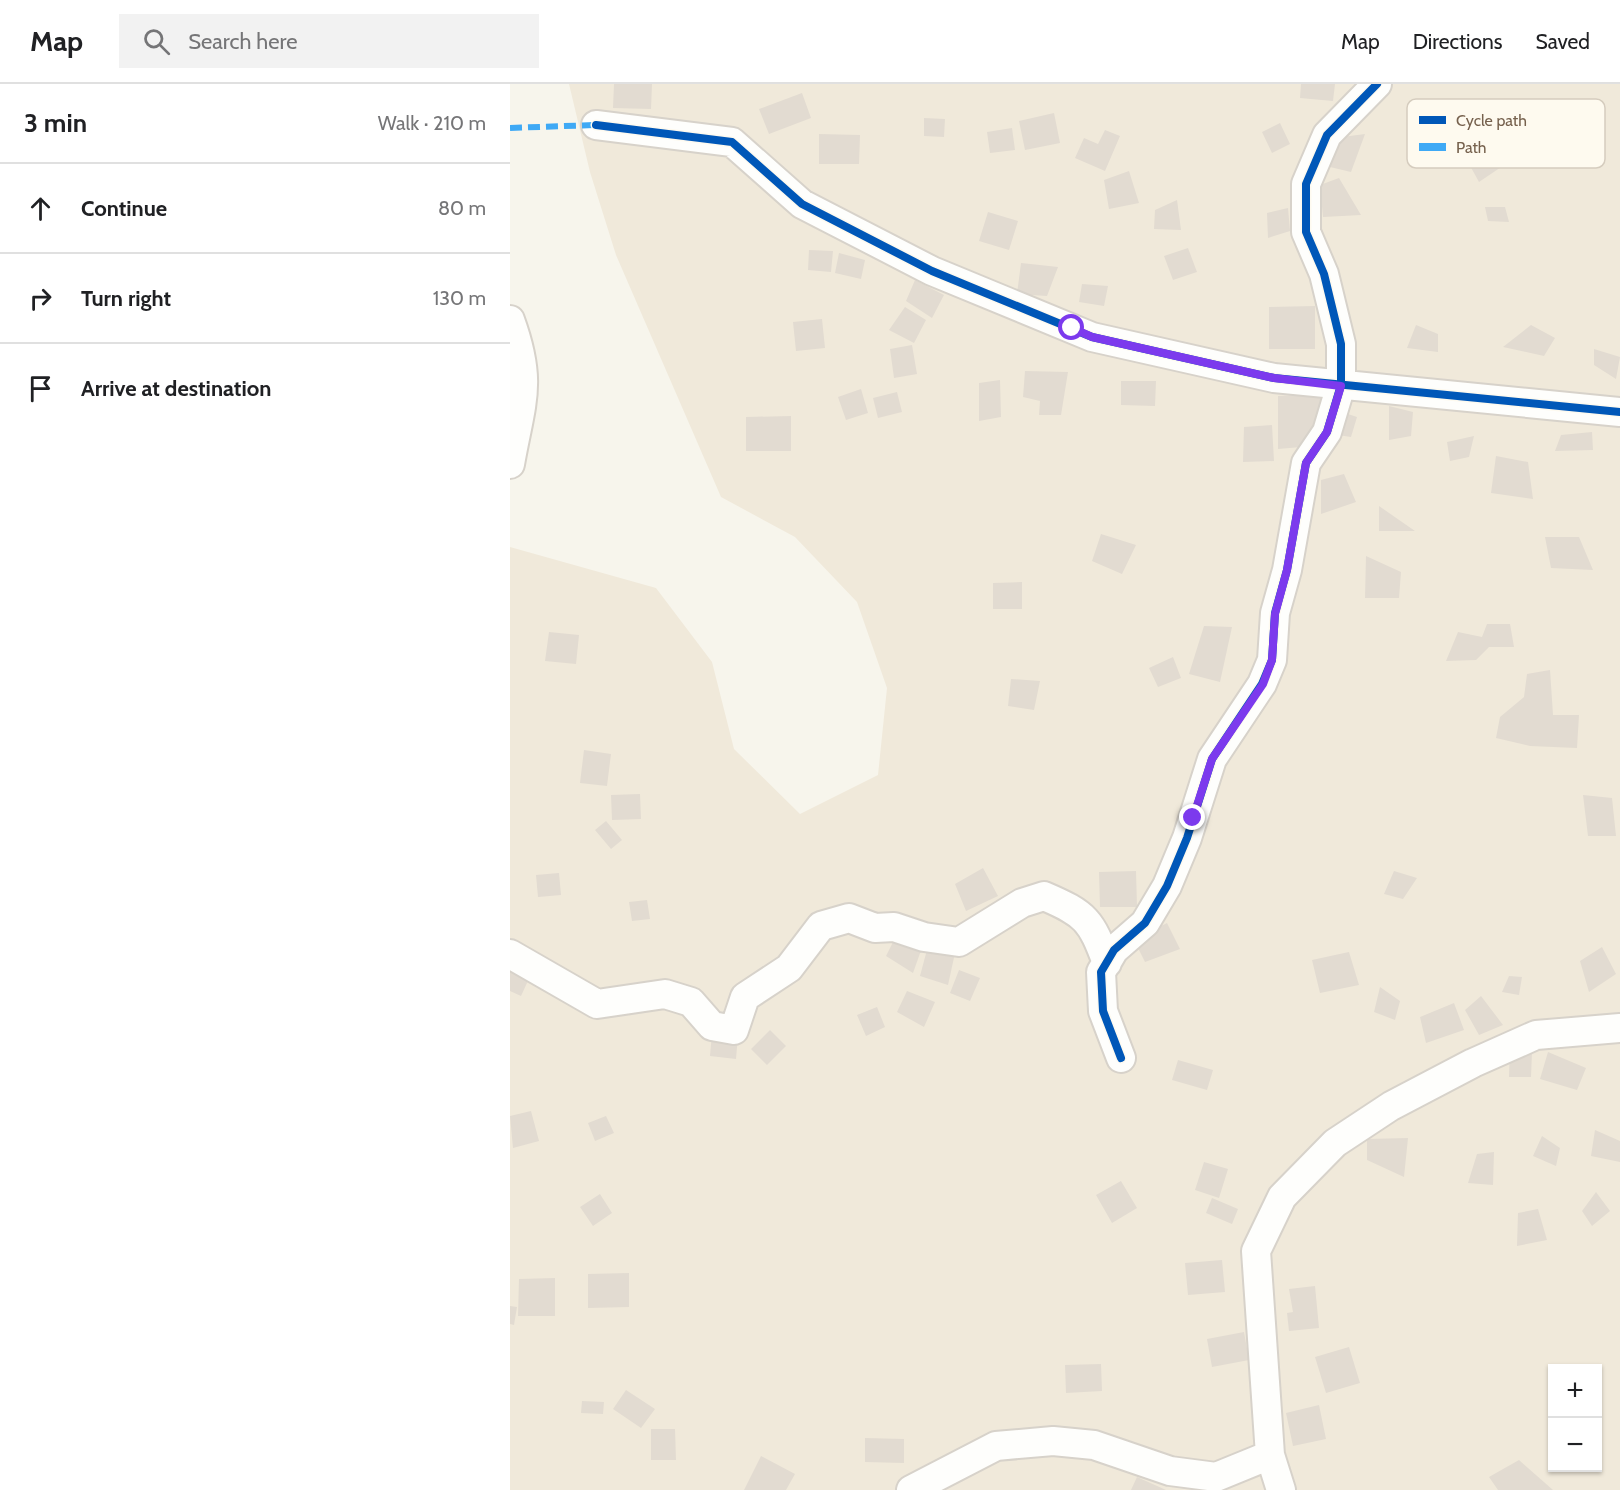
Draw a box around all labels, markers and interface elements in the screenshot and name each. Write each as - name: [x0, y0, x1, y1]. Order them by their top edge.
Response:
- search box: [119, 14, 539, 68]
- text: Map: [30, 24, 83, 58]
- icon: search: [140, 25, 173, 58]
- text: Search here: [188, 28, 297, 55]
- text: Map: [1341, 29, 1380, 54]
- text: Directions: [1413, 29, 1502, 54]
- text: Saved: [1535, 29, 1590, 54]
- legend: [1407, 99, 1605, 168]
- text: 3 min: [24, 107, 87, 139]
- text: Walk · 210 m: [378, 111, 486, 135]
- text: Cycle path: [1456, 111, 1527, 130]
- text: Path: [1456, 138, 1487, 157]
- icon: ahead: [24, 192, 57, 225]
- text: Continue: [81, 195, 167, 222]
- text: 80 m: [438, 196, 486, 220]
- icon: right: [24, 282, 57, 315]
- text: Turn right: [81, 285, 171, 312]
- text: 130 m: [433, 286, 486, 310]
- route start: [1058, 314, 1084, 340]
- icon: arrive: [24, 372, 57, 405]
- text: Arrive at destination: [81, 375, 271, 402]
- route end: [1179, 804, 1205, 830]
- map controls: [1548, 1364, 1602, 1472]
- button: +: [1548, 1364, 1602, 1418]
- button: −: [1548, 1418, 1602, 1472]

